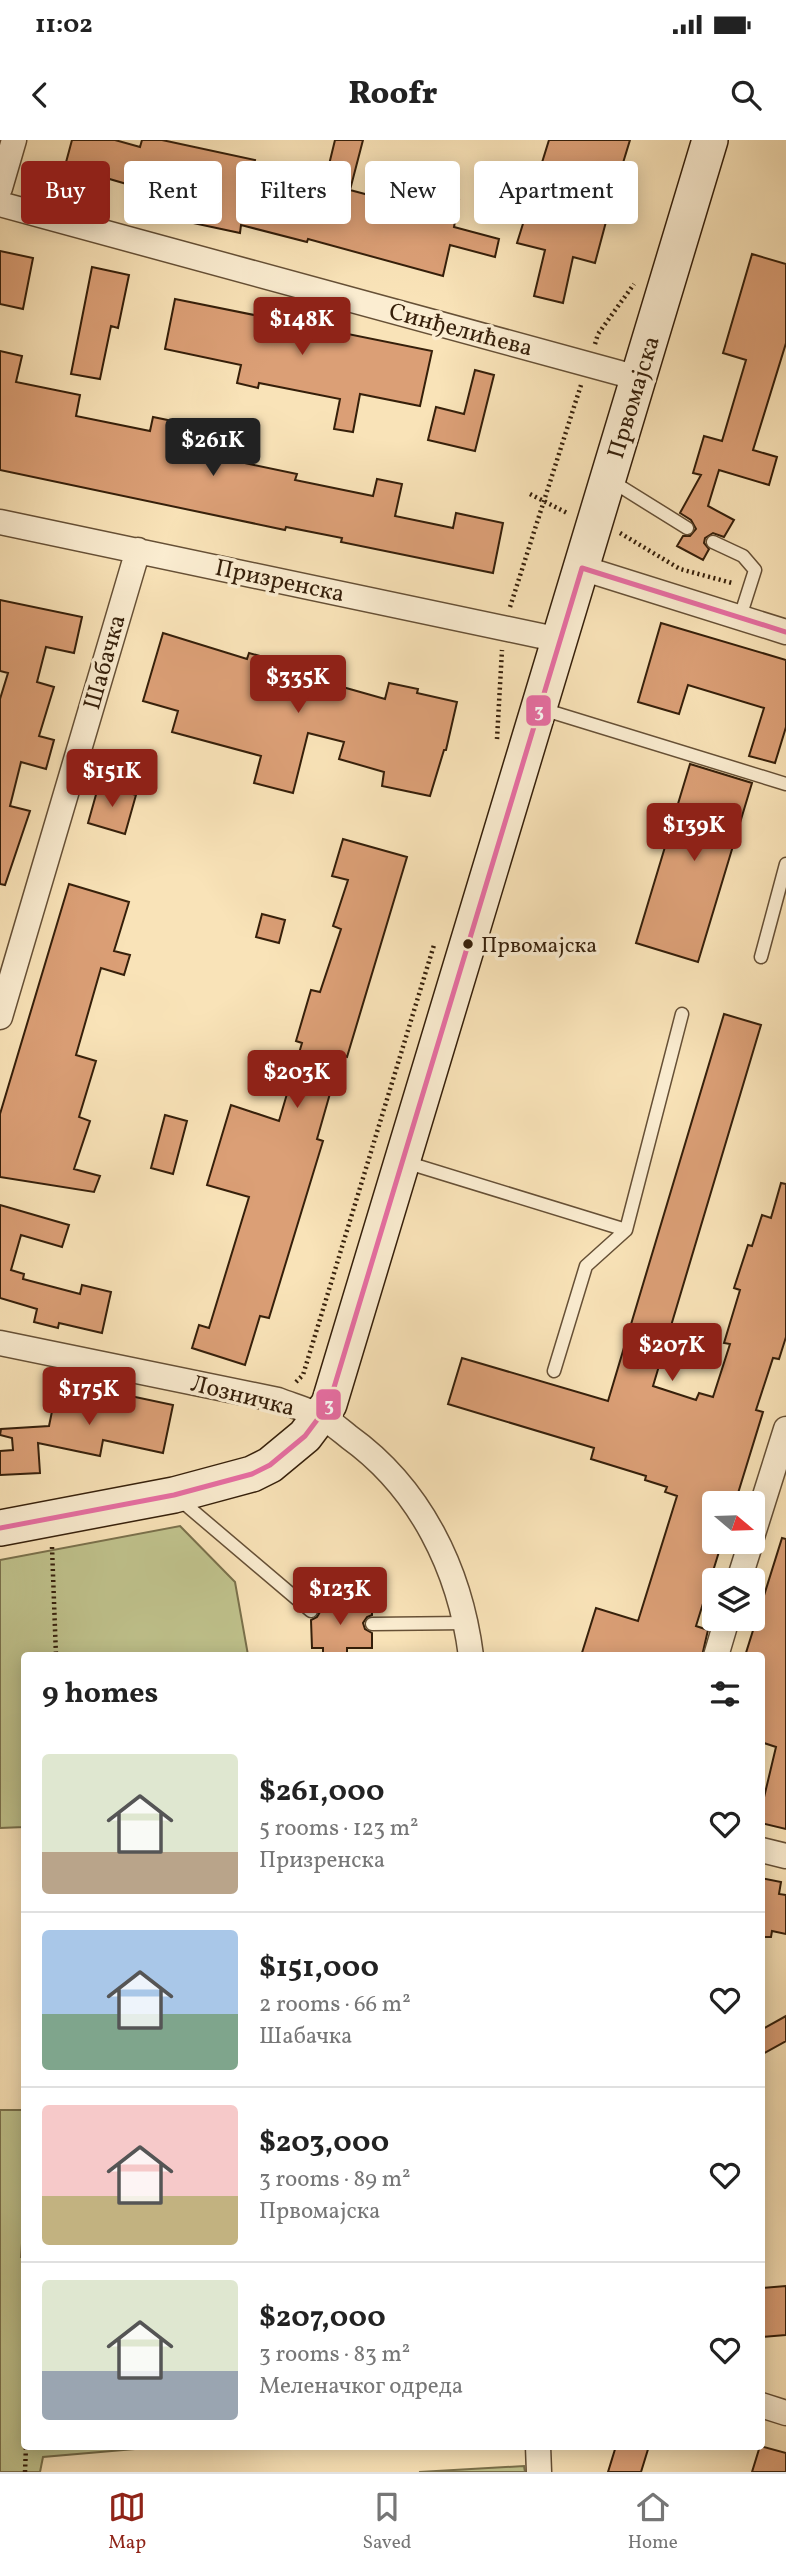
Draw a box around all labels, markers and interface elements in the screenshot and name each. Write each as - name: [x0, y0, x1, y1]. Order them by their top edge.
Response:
- text: 11:02: [35, 7, 93, 43]
- text: Roofr: [349, 73, 438, 117]
- icon: back: [21, 76, 59, 114]
- icon: search: [727, 76, 765, 114]
- chip: Buy: [21, 161, 110, 224]
- chip: Rent: [124, 161, 222, 224]
- chip: Filters: [236, 161, 351, 224]
- chip: New: [365, 161, 460, 224]
- chip: Apartment: [474, 161, 638, 224]
- street label: Синђелићева: [385, 295, 536, 366]
- pin: $148K: [253, 298, 351, 357]
- text: $148K: [270, 304, 335, 336]
- street label: Првомајска: [600, 332, 670, 463]
- pin: $261K: [164, 418, 262, 478]
- text: $261K: [181, 425, 245, 457]
- street label: Призренска: [212, 552, 348, 612]
- street label: Шабачка: [76, 611, 136, 714]
- pin: $335K: [249, 656, 347, 715]
- text: $335K: [266, 662, 330, 694]
- line badge: 3: [525, 694, 552, 727]
- text: 3: [534, 699, 544, 725]
- pin: $151K: [63, 750, 161, 809]
- text: $151K: [82, 756, 142, 788]
- pin: $139K: [645, 804, 743, 863]
- text: $139K: [663, 810, 725, 842]
- place label: Првомајска: [481, 931, 597, 962]
- marker: Првомајска: [461, 937, 475, 951]
- pin: $203K: [248, 1051, 346, 1110]
- text: $203K: [264, 1057, 330, 1089]
- pin: $207K: [623, 1324, 721, 1383]
- text: $207K: [639, 1330, 705, 1362]
- pin: $175K: [40, 1368, 138, 1427]
- street label: Лозничка: [187, 1368, 298, 1426]
- text: $175K: [59, 1374, 119, 1406]
- line badge: 3: [315, 1388, 342, 1421]
- text: 3: [324, 1393, 334, 1419]
- north arrow: [702, 1491, 765, 1554]
- map controls: [702, 1491, 765, 1631]
- pin: $123K: [291, 1568, 389, 1627]
- button: layers: [702, 1568, 765, 1631]
- text: $123K: [309, 1574, 371, 1606]
- text: 9 homes: [42, 1673, 158, 1715]
- icon: filters: [706, 1675, 744, 1713]
- text: $261,000: [259, 1771, 385, 1813]
- icon: home: [98, 1782, 182, 1866]
- icon: heart: [706, 1805, 744, 1843]
- text: 5 rooms · 123 m²: [259, 1813, 419, 1845]
- text: Призренска: [259, 1845, 385, 1877]
- text: $151,000: [259, 1947, 379, 1989]
- icon: home: [98, 1958, 182, 2042]
- icon: heart: [706, 1981, 744, 2019]
- text: 2 rooms · 66 m²: [259, 1989, 411, 2021]
- text: Шабачка: [259, 2021, 352, 2053]
- text: $203,000: [259, 2122, 389, 2164]
- icon: home: [98, 2133, 182, 2217]
- icon: heart: [706, 2156, 744, 2194]
- text: 3 rooms · 89 m²: [259, 2164, 411, 2196]
- text: Првомајска: [259, 2196, 381, 2228]
- text: $207,000: [259, 2297, 386, 2339]
- icon: home: [98, 2308, 182, 2392]
- icon: heart: [706, 2331, 744, 2369]
- text: 3 rooms · 83 m²: [259, 2339, 410, 2371]
- text: Меленачког одреда: [259, 2371, 463, 2403]
- tab: Map: [108, 2488, 146, 2556]
- tab: Saved: [362, 2488, 411, 2556]
- tab: Home: [628, 2488, 678, 2556]

